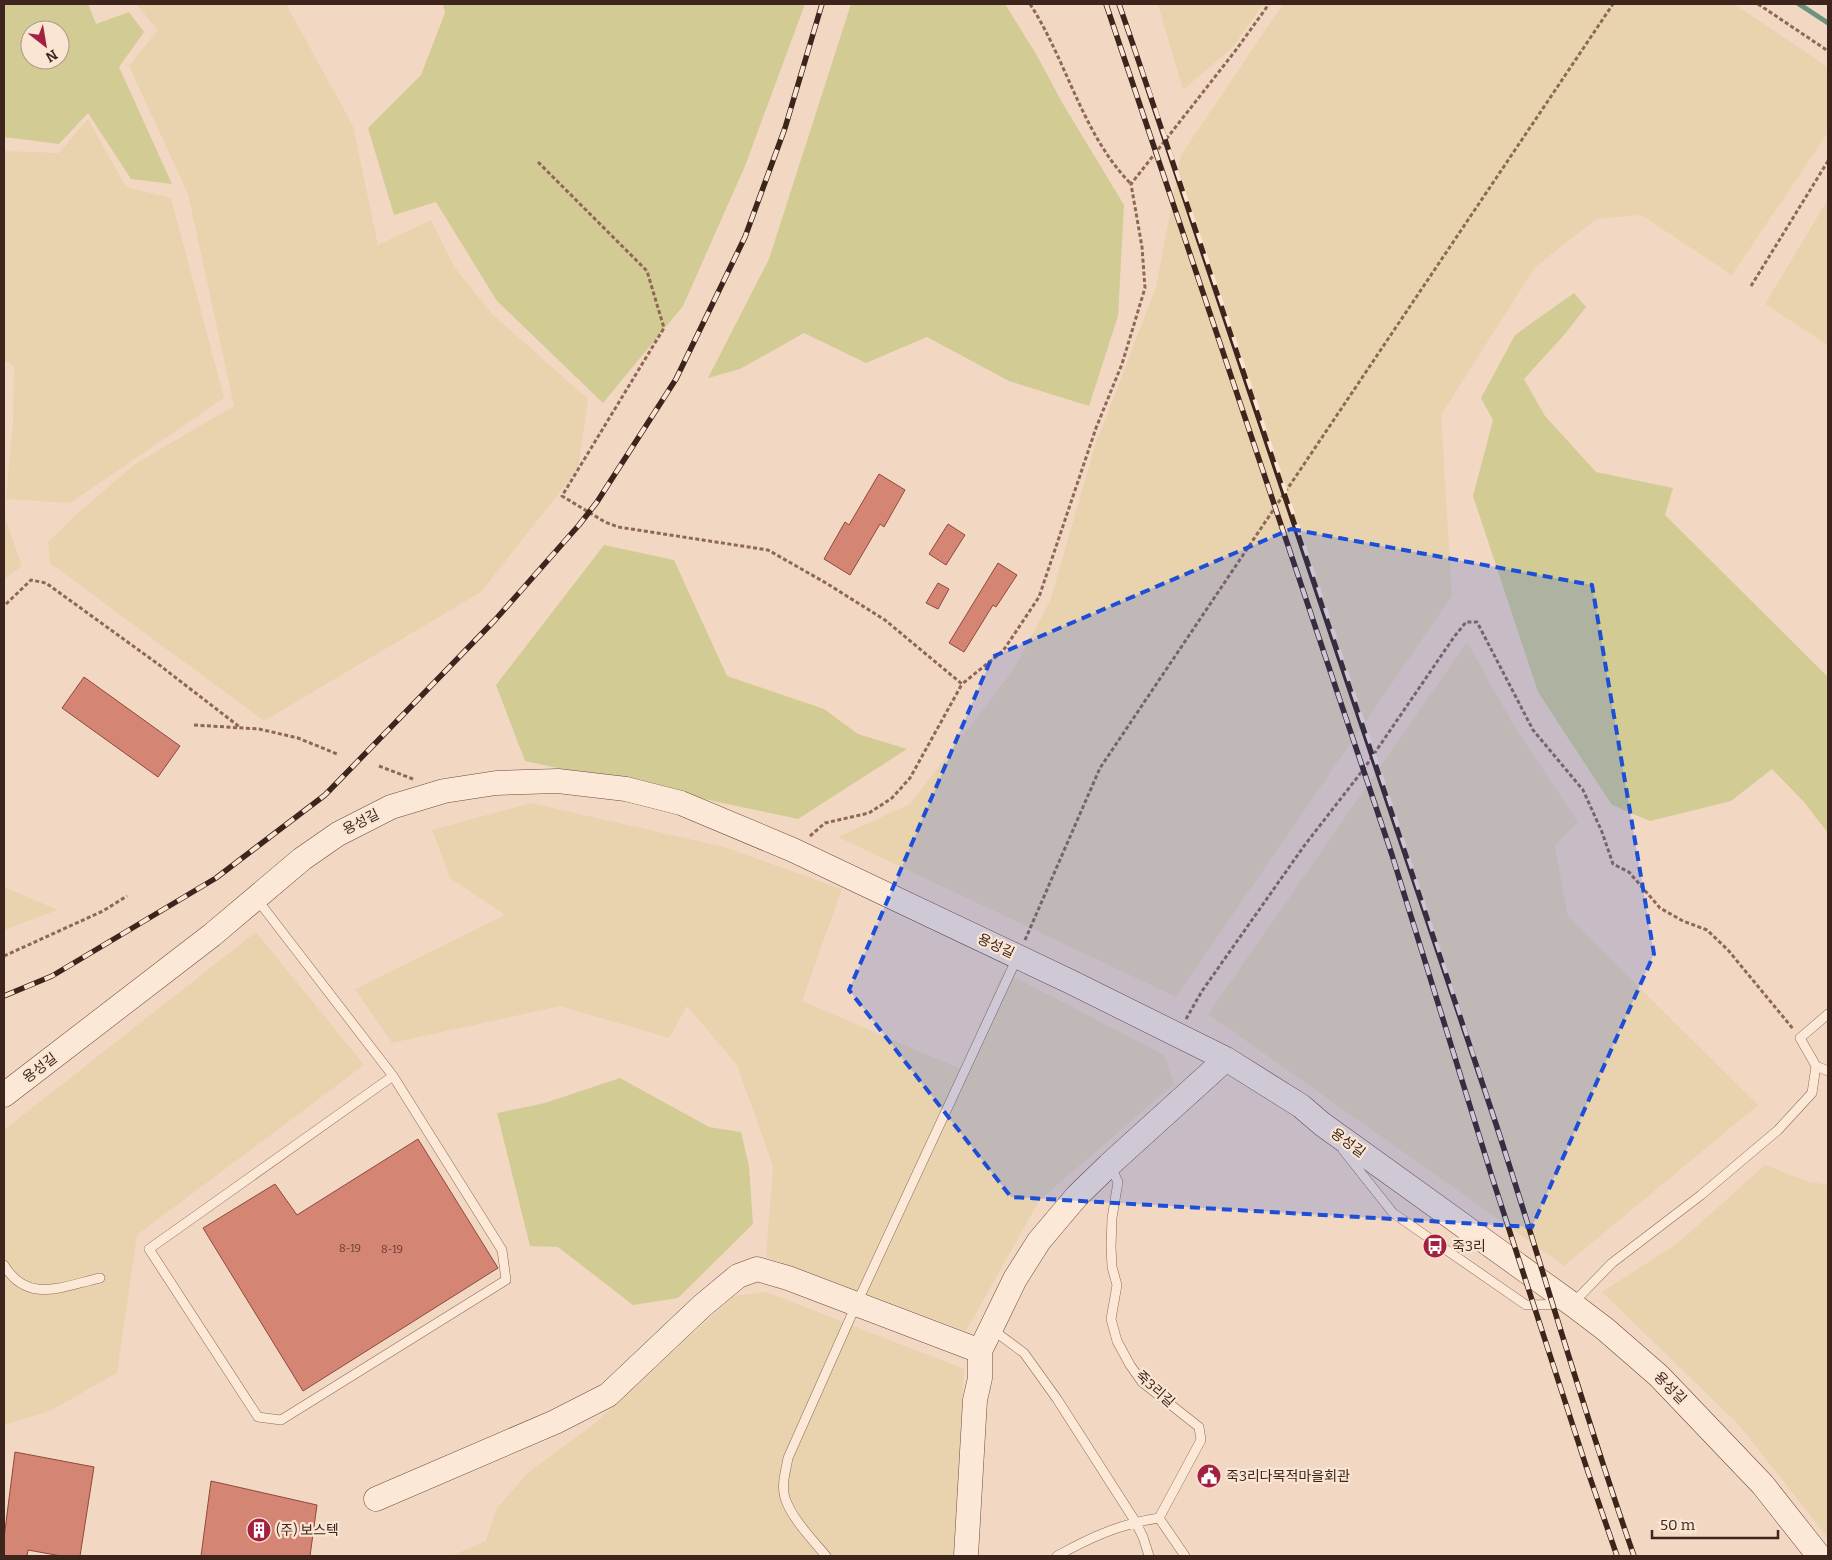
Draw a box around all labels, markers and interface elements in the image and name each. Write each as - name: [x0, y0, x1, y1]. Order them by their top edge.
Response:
- north arrow: [20, 20, 70, 70]
- text: N: [42, 46, 60, 66]
- street label: 용성길: [340, 806, 382, 838]
- street label: 용성길: [975, 930, 1017, 962]
- street label: 용성길: [19, 1050, 61, 1086]
- street label: 용성길: [1327, 1125, 1369, 1161]
- bus stop icon: 죽3리: [1422, 1233, 1448, 1259]
- place label: 죽3리: [1452, 1238, 1486, 1255]
- house number: 8-19: [339, 1242, 361, 1255]
- house number: 8-19: [381, 1243, 403, 1256]
- street label: 죽3리길: [1132, 1367, 1178, 1411]
- street label: 용성길: [1650, 1368, 1690, 1408]
- public building icon: 죽3리다목적마을회관: [1196, 1463, 1222, 1489]
- place label: 죽3리다목적마을회관: [1226, 1468, 1350, 1485]
- scale bar: [1652, 1508, 1778, 1540]
- text: 50 m: [1660, 1516, 1696, 1534]
- building icon: (주) 보스텍: [246, 1517, 272, 1543]
- place label: (주) 보스텍: [276, 1522, 339, 1539]

